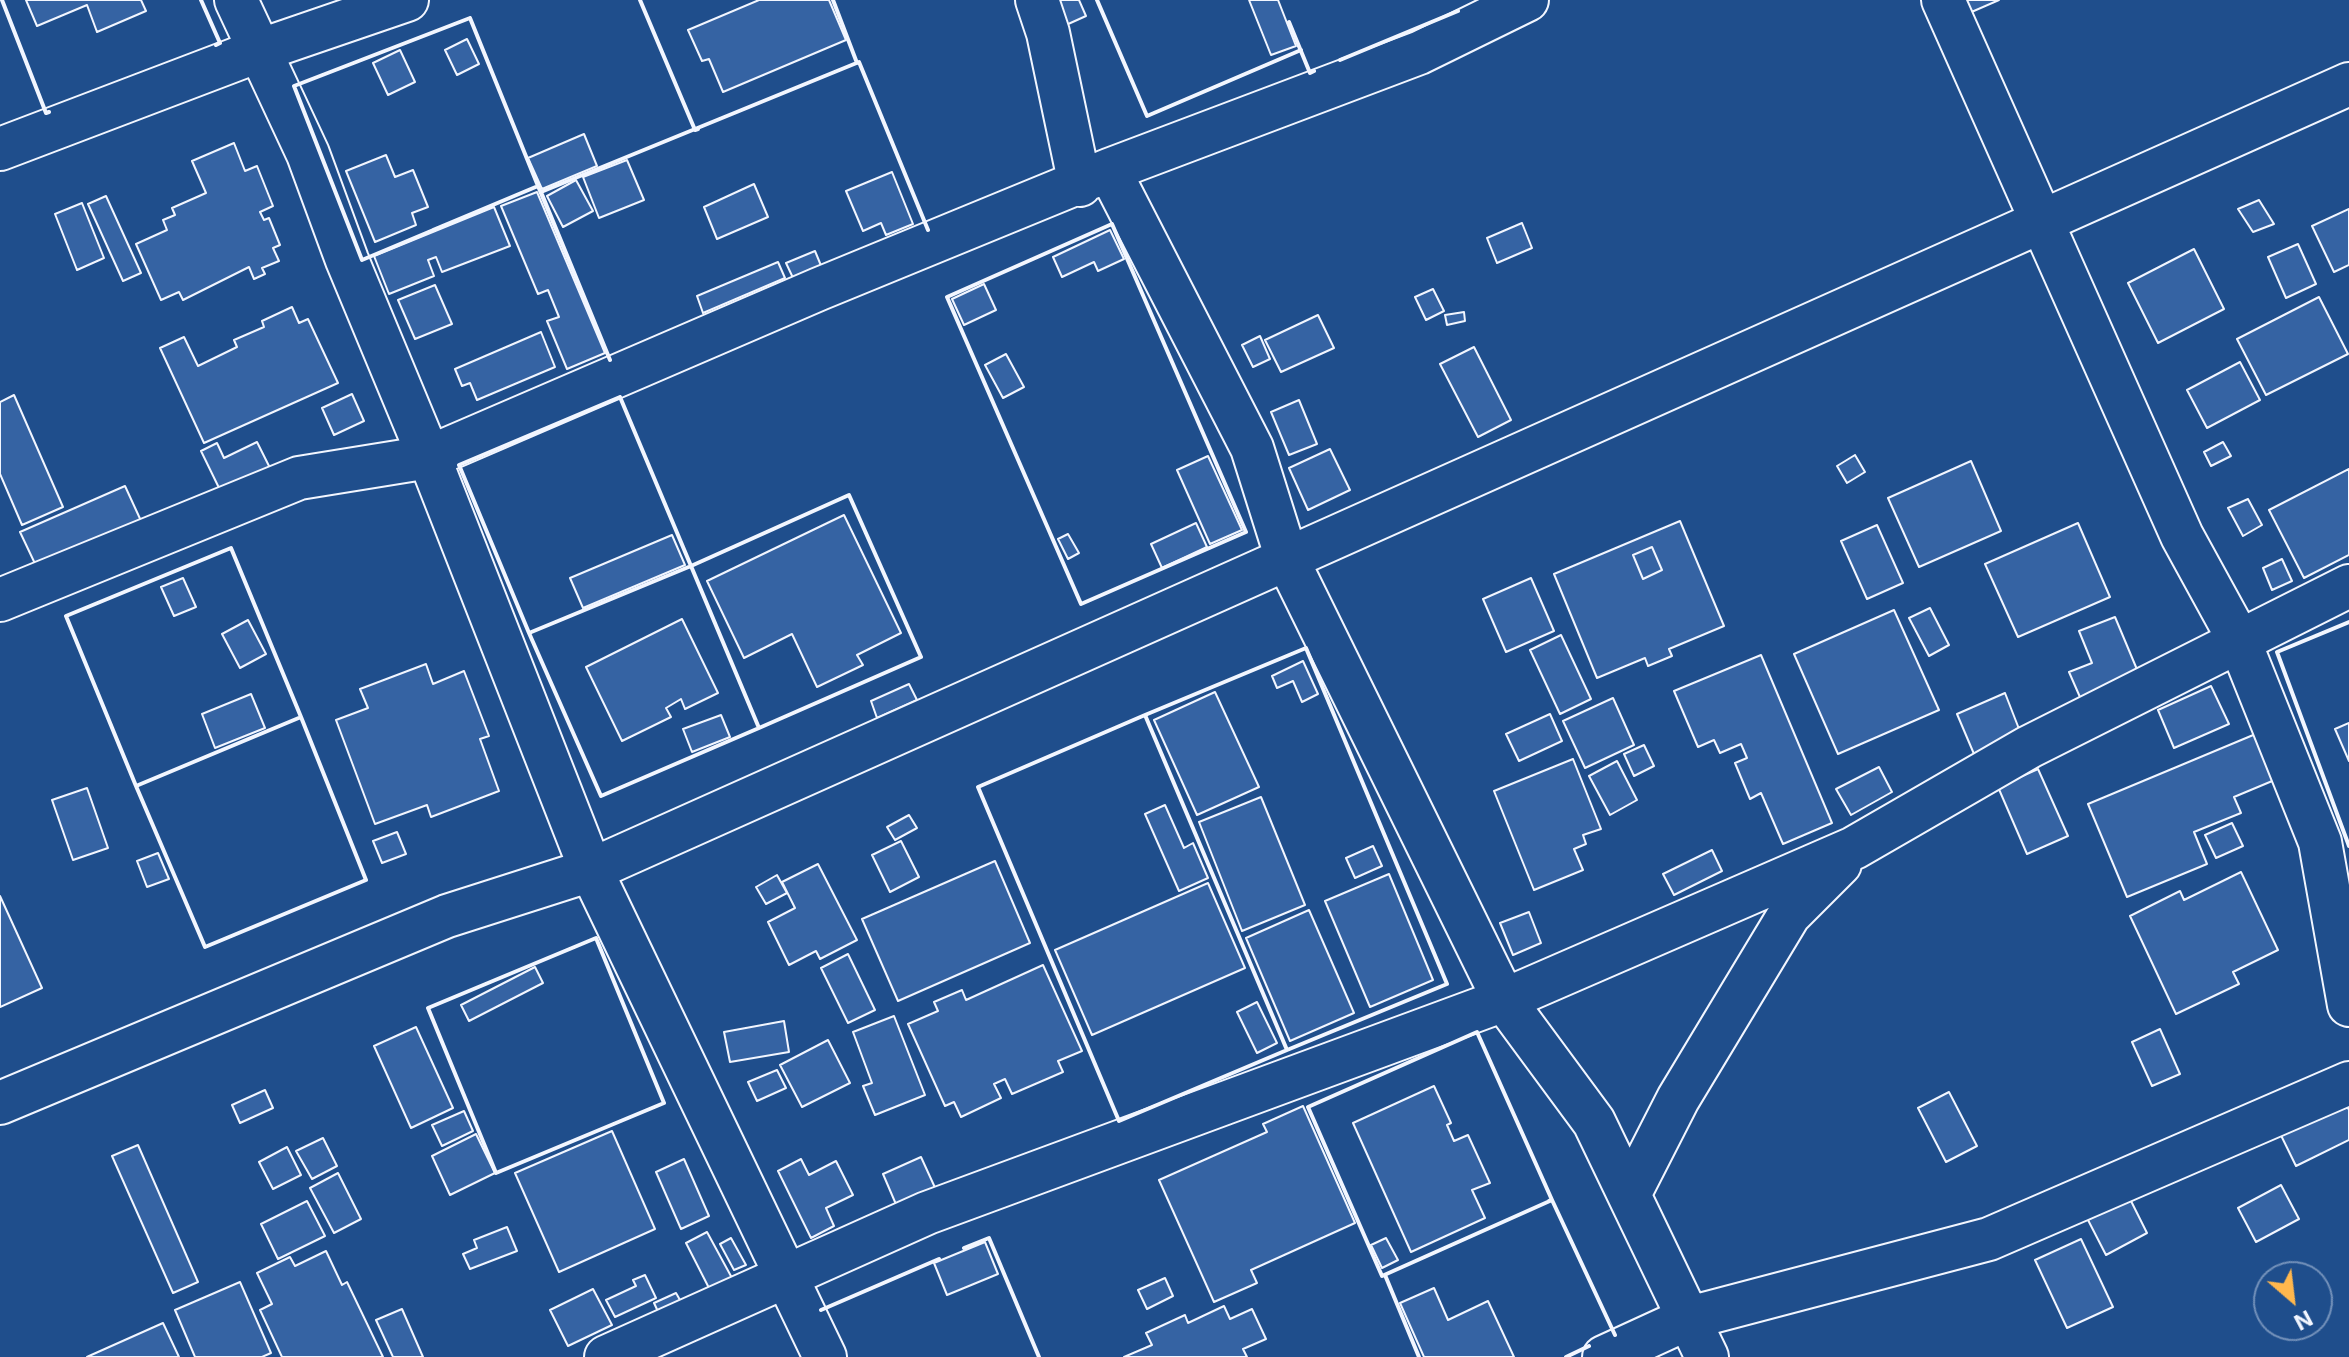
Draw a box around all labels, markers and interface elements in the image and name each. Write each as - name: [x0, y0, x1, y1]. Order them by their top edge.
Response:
- north arrow: [2253, 1261, 2333, 1341]
- text: N: [2290, 1305, 2317, 1336]

